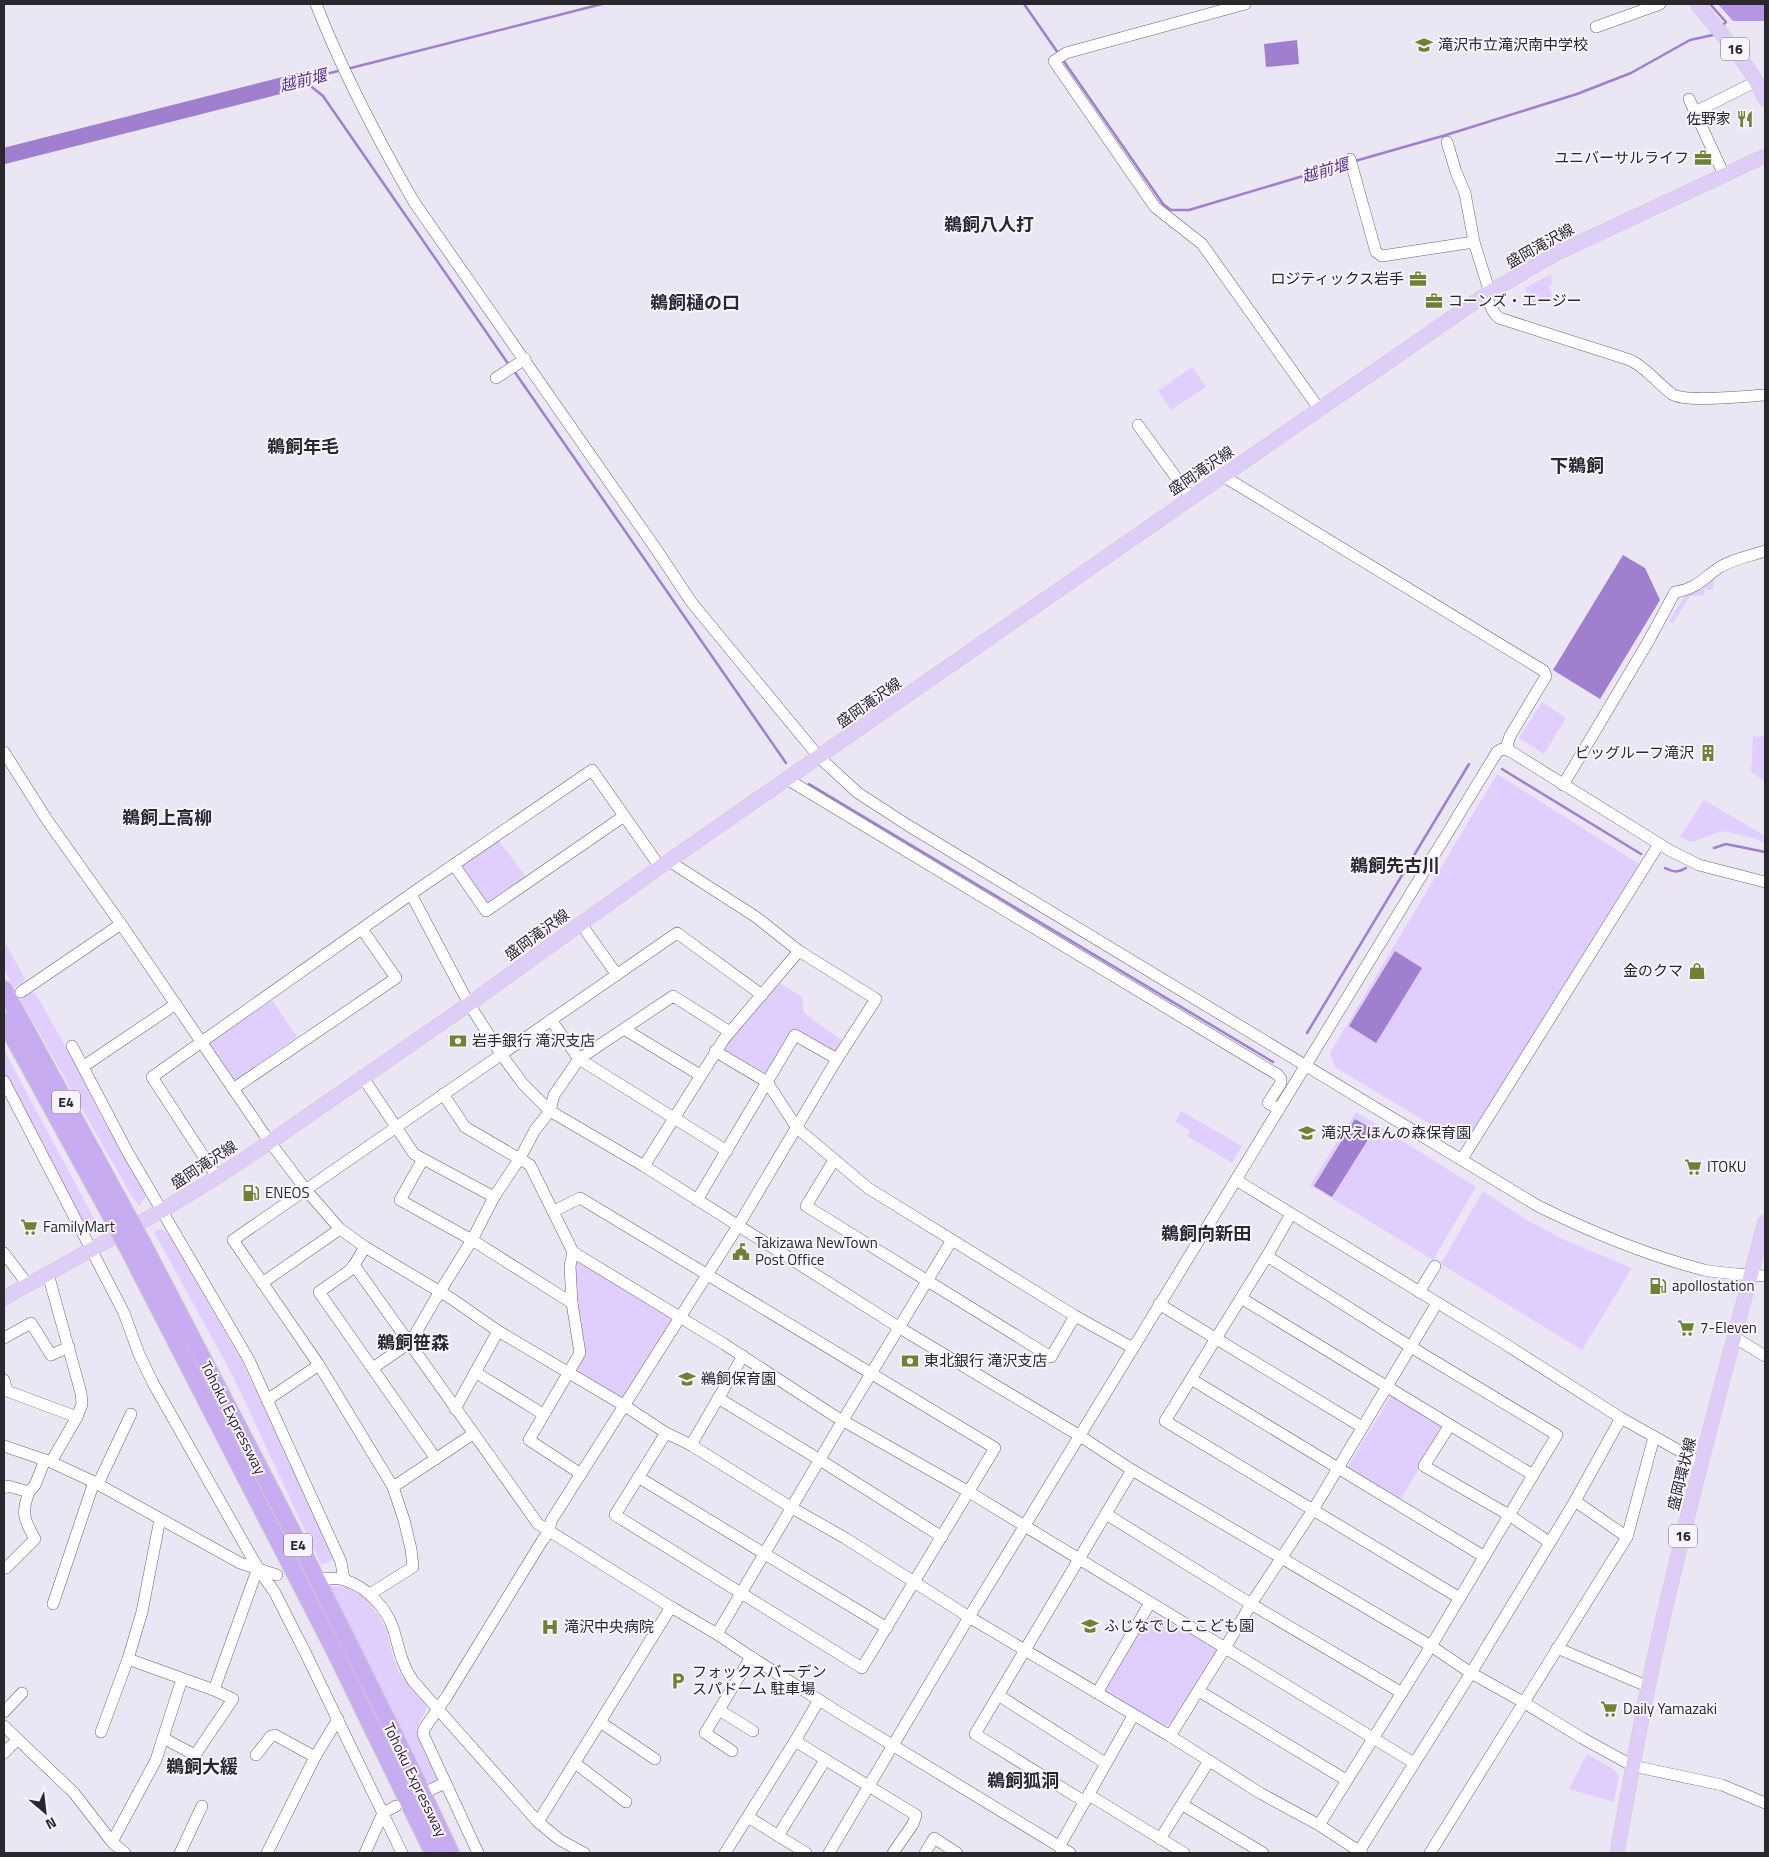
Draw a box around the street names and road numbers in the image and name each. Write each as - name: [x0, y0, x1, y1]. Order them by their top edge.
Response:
- road number: 16: [1721, 38, 1749, 61]
- street label: 盛岡滝沢線: [1501, 217, 1578, 274]
- street label: 盛岡滝沢線: [1163, 440, 1238, 501]
- street label: 盛岡滝沢線: [831, 672, 906, 734]
- street label: 盛岡滝沢線: [500, 903, 574, 966]
- road number: E4: [52, 1090, 80, 1114]
- street label: 盛岡滝沢線: [166, 1135, 241, 1195]
- street label: Tohoku Expressway: [195, 1357, 272, 1478]
- street label: 盛岡環状線: [1661, 1435, 1702, 1513]
- road number: 16: [1669, 1524, 1697, 1548]
- road number: E4: [284, 1534, 312, 1556]
- street label: Tohoku Expressway: [378, 1719, 453, 1841]

